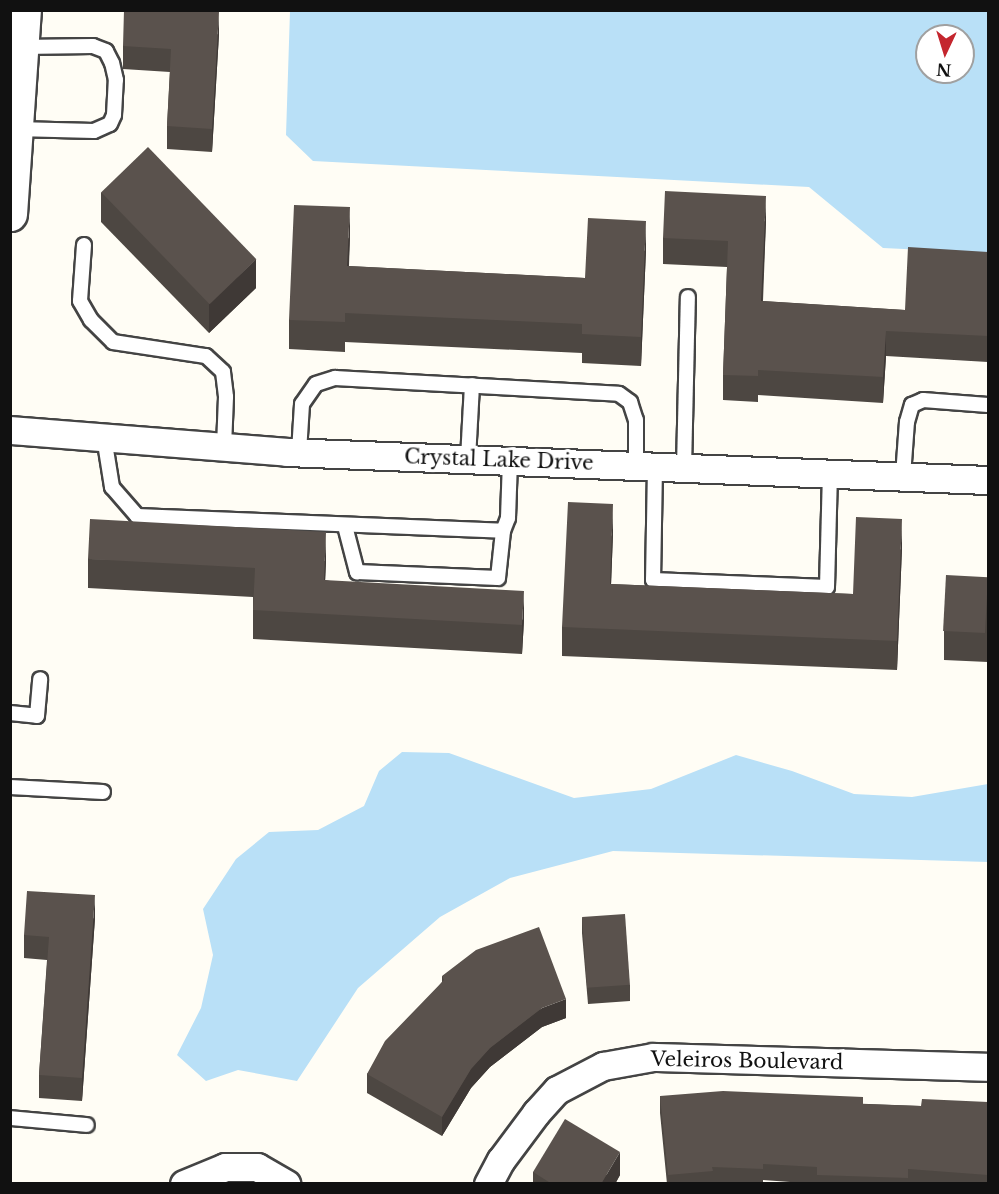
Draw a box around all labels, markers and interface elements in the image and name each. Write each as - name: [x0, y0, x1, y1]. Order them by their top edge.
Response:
- north arrow: [915, 24, 975, 84]
- text: N: [936, 59, 952, 80]
- street label: Crystal Lake Drive: [404, 445, 594, 475]
- street label: Veleiros Boulevard: [650, 1047, 844, 1075]

